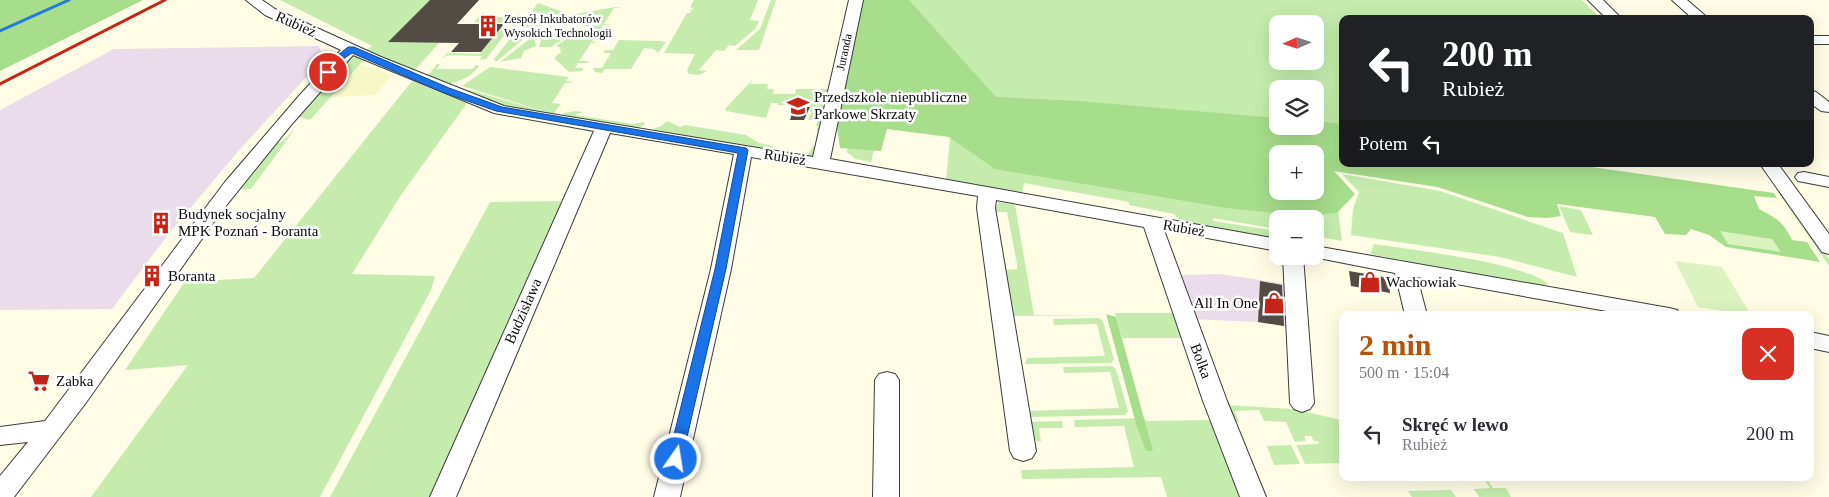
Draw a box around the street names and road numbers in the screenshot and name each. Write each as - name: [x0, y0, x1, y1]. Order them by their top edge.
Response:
- street label: Rubież: [273, 8, 319, 40]
- street label: Juranda: [833, 32, 855, 72]
- street label: Rubież: [763, 146, 808, 168]
- street label: Rubież: [1162, 216, 1207, 240]
- street label: Budzisława: [501, 275, 545, 346]
- street label: Bolka: [1187, 341, 1215, 381]

